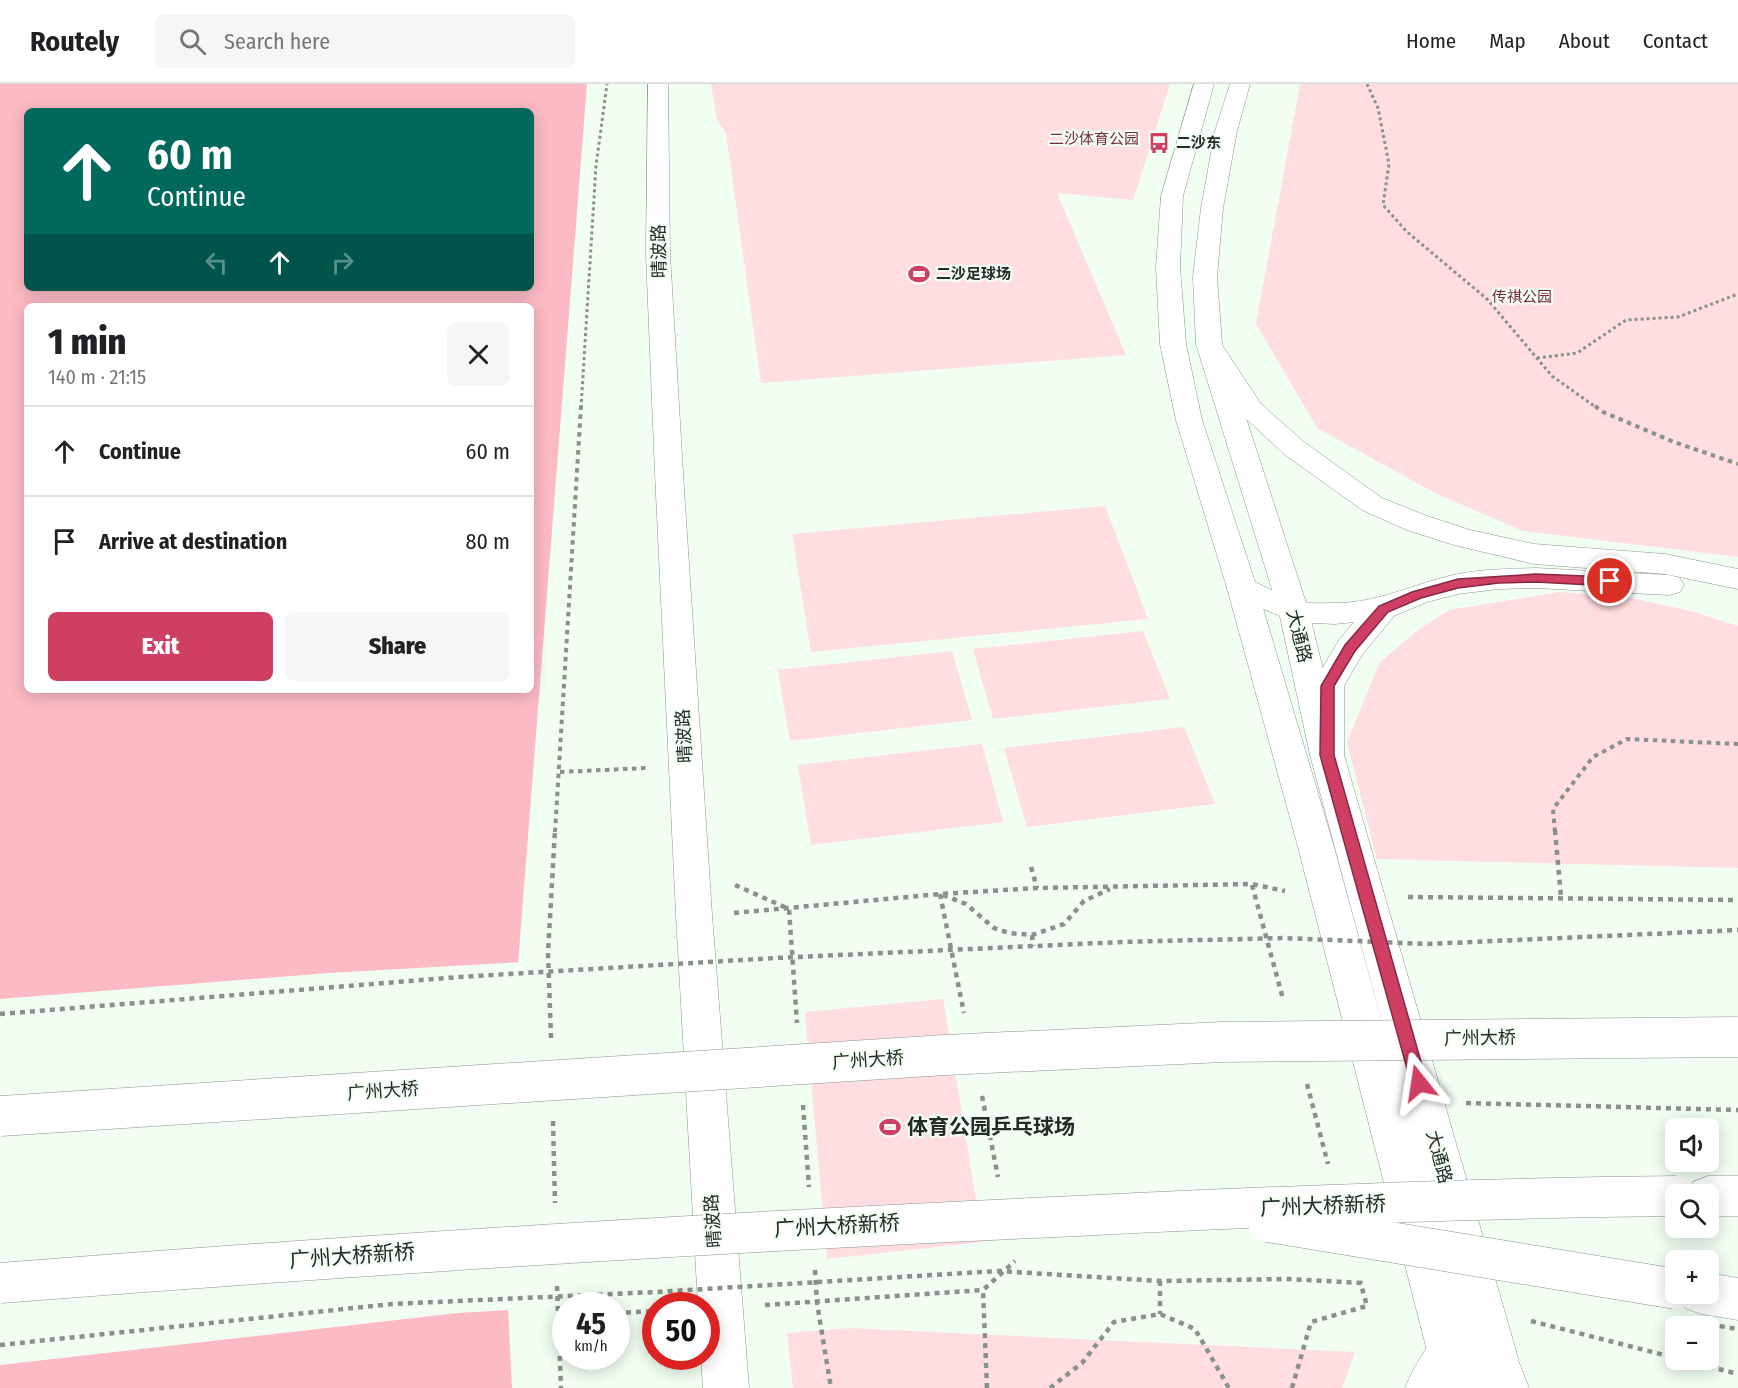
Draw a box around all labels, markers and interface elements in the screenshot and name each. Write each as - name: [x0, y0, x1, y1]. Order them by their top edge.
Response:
- search box: [155, 14, 575, 68]
- text: Routely: [30, 25, 119, 58]
- icon: search: [176, 25, 209, 58]
- text: Search here: [224, 28, 330, 55]
- text: Home: [1406, 28, 1456, 54]
- text: Map: [1489, 28, 1526, 54]
- text: About: [1559, 28, 1610, 54]
- text: Contact: [1643, 28, 1708, 54]
- text: 60 m: [147, 130, 233, 180]
- park label: 二沙体育公园: [1049, 130, 1139, 148]
- bus stop icon: 二沙东: [1147, 131, 1171, 155]
- icon: ahead: [48, 132, 126, 210]
- place label: 二沙东: [1176, 134, 1221, 152]
- text: Continue: [147, 181, 246, 213]
- street label: 晴波路: [648, 224, 670, 278]
- icon: left: [200, 246, 233, 279]
- icon: ahead: [263, 246, 296, 279]
- icon: right: [326, 246, 359, 279]
- sports icon: 二沙足球场: [907, 262, 931, 286]
- place label: 二沙足球场: [936, 265, 1011, 283]
- park label: 传祺公园: [1492, 288, 1552, 306]
- text: 1 min: [48, 320, 126, 364]
- button: close: [447, 323, 510, 386]
- text: 140 m · 21:15: [48, 365, 146, 389]
- icon: ahead: [48, 435, 81, 468]
- text: Continue: [99, 438, 181, 465]
- text: 60 m: [466, 438, 510, 465]
- icon: arrive: [48, 525, 81, 558]
- text: Arrive at destination: [99, 528, 287, 555]
- text: 80 m: [465, 528, 510, 555]
- pin: [1584, 555, 1635, 606]
- icon: arrive: [1593, 564, 1626, 597]
- street label: 大通路: [1282, 607, 1316, 665]
- button: Exit: [48, 612, 273, 681]
- button: Share: [285, 612, 510, 681]
- street label: 晴波路: [672, 708, 696, 764]
- street label: 广州大桥: [1444, 1026, 1516, 1050]
- street label: 广州大桥: [831, 1047, 905, 1073]
- position arrow: [1387, 1051, 1451, 1115]
- street label: 广州大桥: [346, 1078, 420, 1104]
- place label: 体育公园乒乓球场: [907, 1114, 1075, 1140]
- sports icon: 体育公园乒乓球场: [878, 1115, 902, 1139]
- map controls: [1665, 1118, 1719, 1370]
- button: sound: [1665, 1118, 1719, 1172]
- street label: 大通路: [1421, 1128, 1457, 1186]
- button: search: [1665, 1184, 1719, 1238]
- street label: 广州大桥新桥: [1260, 1191, 1386, 1221]
- street label: 晴波路: [700, 1193, 726, 1249]
- street label: 广州大桥新桥: [773, 1210, 901, 1242]
- street label: 广州大桥新桥: [288, 1239, 416, 1273]
- button: +: [1665, 1250, 1719, 1304]
- speed limit sign: 50: [642, 1292, 720, 1370]
- text: 45: [576, 1306, 606, 1342]
- button: −: [1665, 1316, 1719, 1370]
- text: km/h: [574, 1337, 608, 1355]

